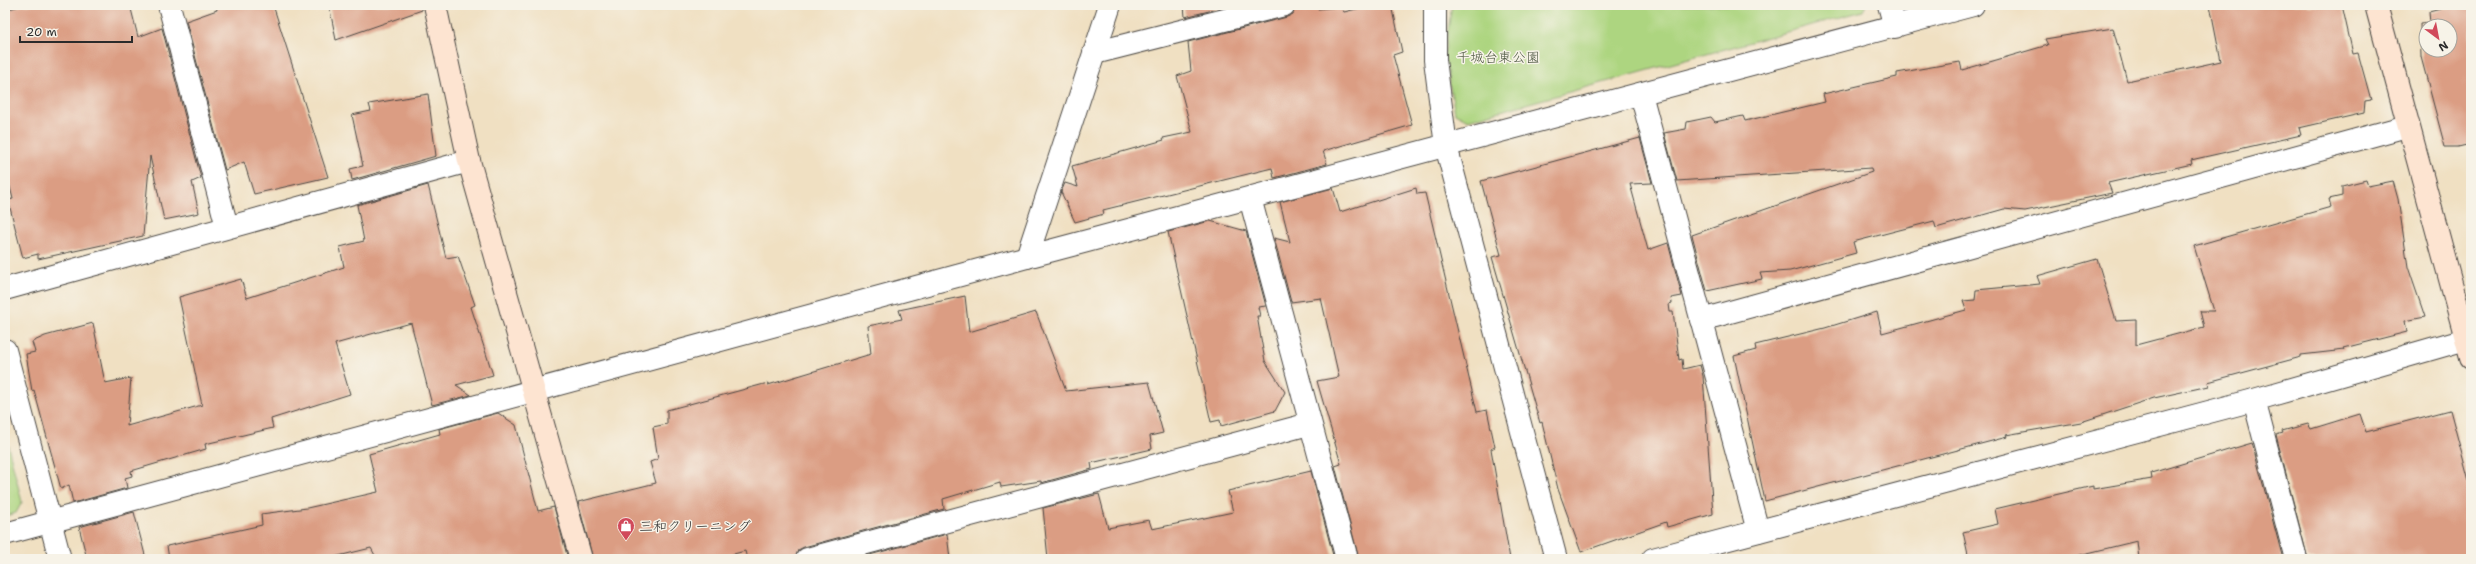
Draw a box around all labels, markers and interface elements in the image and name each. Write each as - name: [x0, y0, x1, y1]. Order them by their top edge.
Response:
- scale bar: [20, 18, 132, 44]
- north arrow: [2418, 18, 2458, 58]
- text: 20 m: [26, 24, 57, 40]
- text: N: [2435, 37, 2451, 55]
- park label: 千城台東公園: [1456, 48, 1540, 66]
- shop icon: 三和クリーニング: [616, 516, 636, 541]
- place label: 三和クリーニング: [639, 517, 751, 535]

